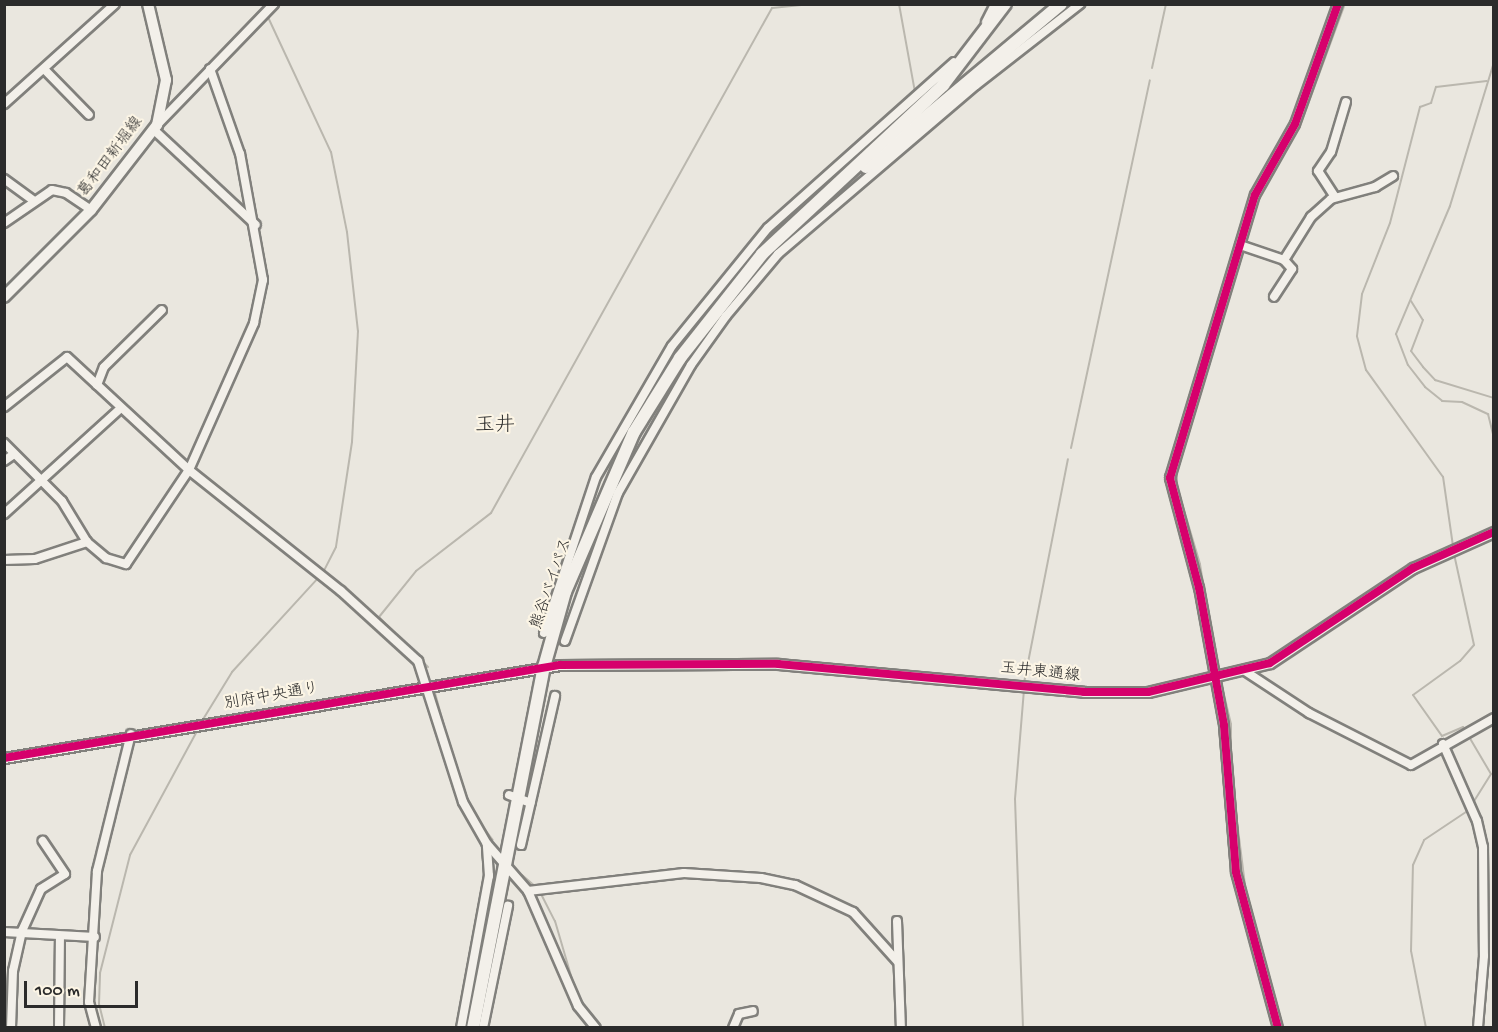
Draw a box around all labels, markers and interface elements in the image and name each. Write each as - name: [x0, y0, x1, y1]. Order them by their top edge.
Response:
- street label: 葛和田新堀線: [75, 114, 149, 202]
- district label: 玉井: [475, 414, 515, 438]
- street label: 熊谷バイパス: [528, 535, 578, 633]
- street label: 玉井東通線: [999, 660, 1081, 688]
- street label: 別府中央通り: [223, 680, 321, 716]
- scale bar: [27, 969, 141, 1007]
- text: 100 m: [35, 981, 80, 1002]

